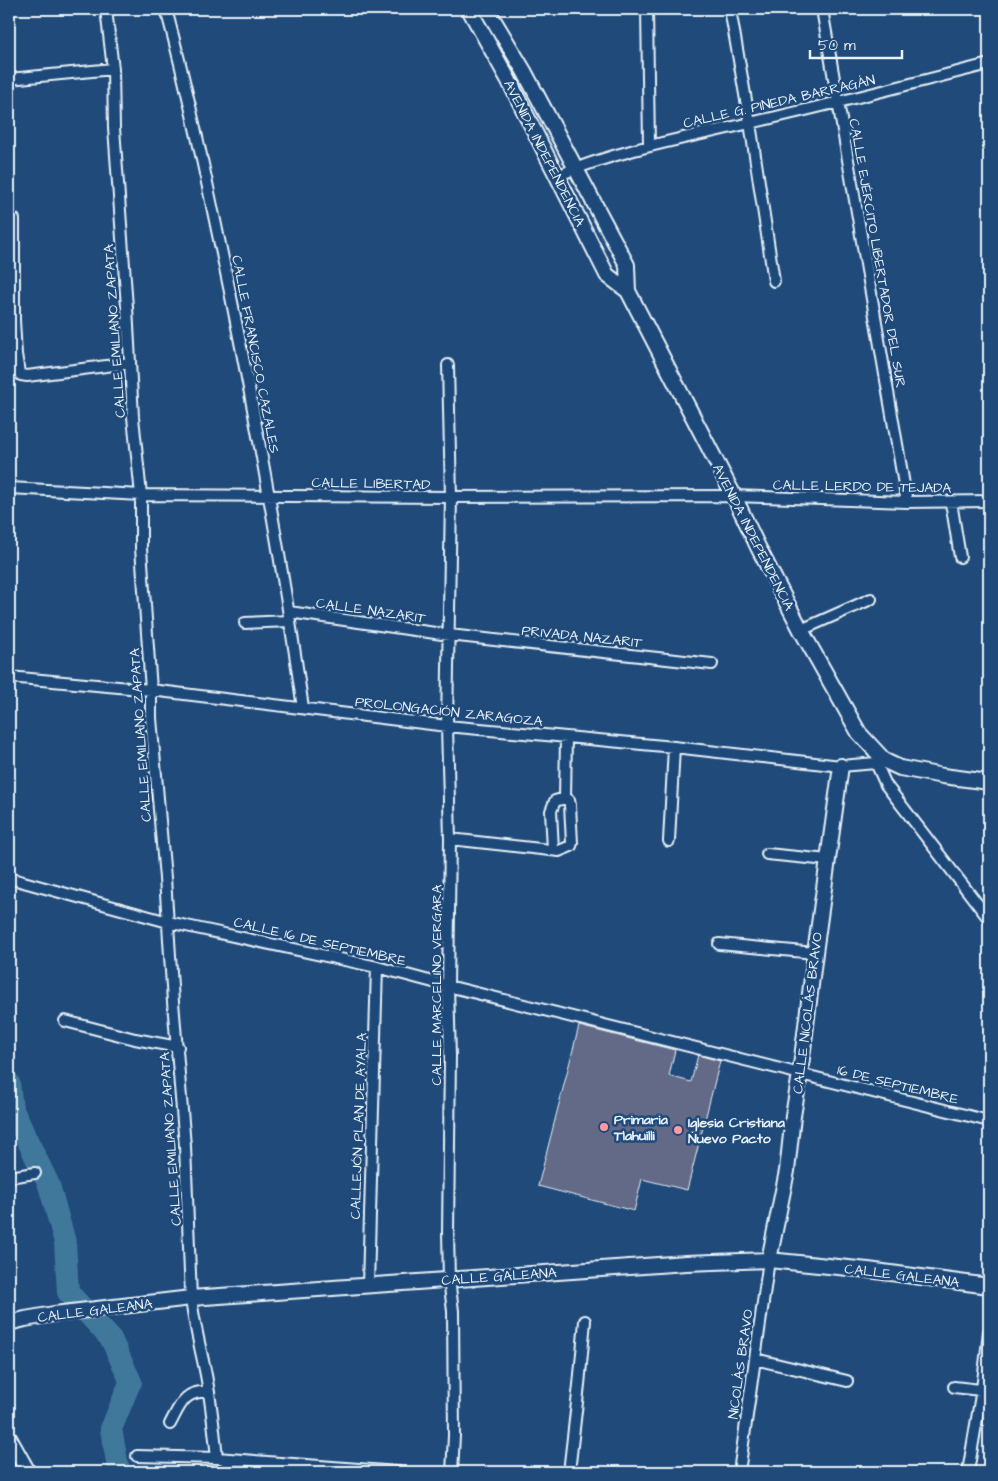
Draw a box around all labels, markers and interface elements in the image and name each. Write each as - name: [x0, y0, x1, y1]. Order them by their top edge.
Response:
- scale bar: [810, 28, 903, 60]
- text: 50 m: [818, 35, 856, 56]
- street label: CALLE G. PINEDA BARRAGÁN: [681, 70, 877, 134]
- street label: AVENIDA INDEPENDENCIA: [498, 77, 590, 230]
- street label: CALLE EJÉRCITO LIBERTADOR DEL SUR: [843, 117, 911, 389]
- street label: CALLE EMILIANO ZAPATA: [99, 243, 131, 419]
- street label: CALLE FRANCISCO CAZALES: [226, 253, 284, 455]
- street label: AVENIDA INDEPENDENCIA: [707, 461, 799, 614]
- street label: CALLE LIBERTAD: [311, 473, 431, 495]
- street label: CALLE LERDO DE TEJADA: [773, 475, 951, 499]
- street label: CALLE NAZARIT: [315, 593, 427, 629]
- street label: PRIVADA NAZARIT: [521, 621, 643, 653]
- street label: CALLE EMILIANO ZAPATA: [125, 647, 157, 823]
- street label: PROLONGACIÓN ZARAGOZA: [354, 692, 544, 732]
- street label: CALLE MARCELINO VERGARA: [427, 884, 447, 1086]
- street label: CALLE 16 DE SEPTIEMBRE: [232, 912, 409, 972]
- street label: CALLE NICOLÁS BRAVO: [788, 931, 828, 1095]
- street label: CALLEJÓN PLAN DE AYALA: [346, 1032, 372, 1220]
- street label: CALLE EMILIANO ZAPATA: [155, 1051, 187, 1227]
- street label: 16 DE SEPTIEMBRE: [835, 1060, 961, 1110]
- place label: Primaria Tlahuilli: [613, 1110, 669, 1146]
- place label: Iglesia Cristiana Nuevo Pacto: [688, 1113, 786, 1149]
- marker: Primaria Tlahuilli: [598, 1121, 610, 1133]
- marker: Iglesia Cristiana Nuevo Pacto: [672, 1124, 684, 1136]
- street label: CALLE GALEANA: [843, 1259, 960, 1293]
- street label: CALLE GALEANA: [441, 1263, 557, 1291]
- street label: CALLE GALEANA: [37, 1294, 154, 1328]
- street label: NICOLÁS BRAVO: [723, 1308, 759, 1420]

